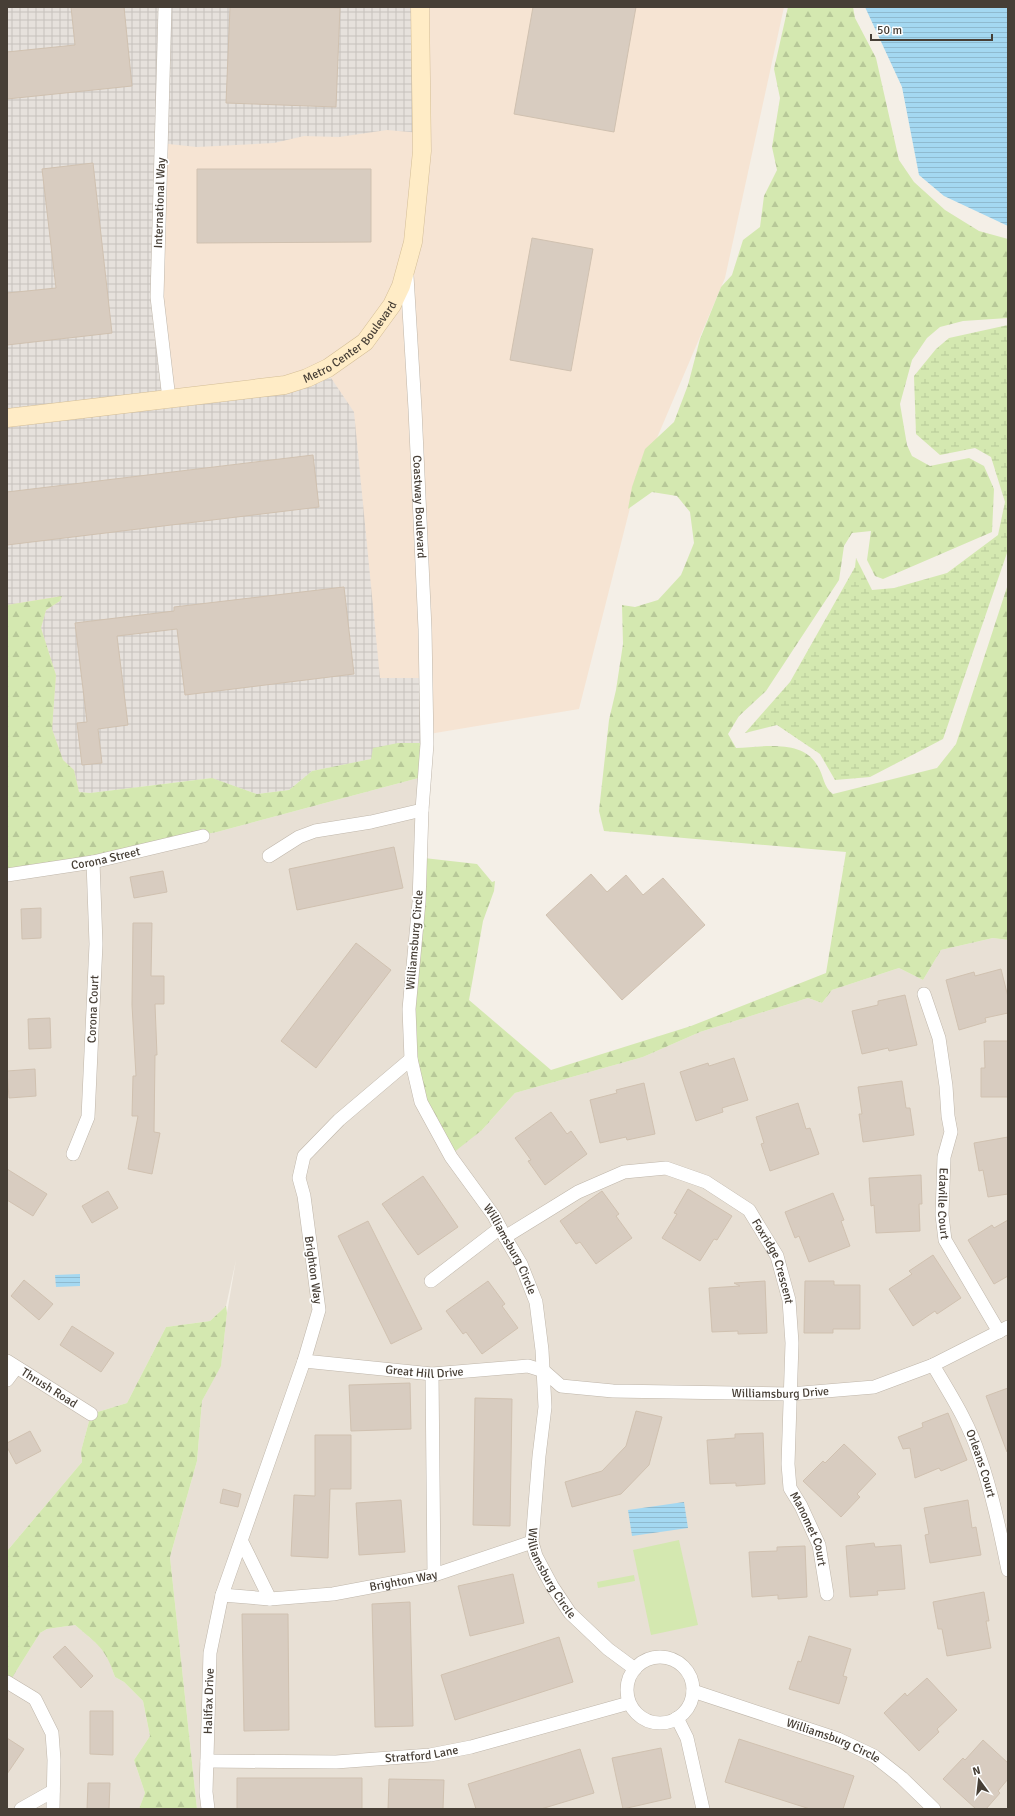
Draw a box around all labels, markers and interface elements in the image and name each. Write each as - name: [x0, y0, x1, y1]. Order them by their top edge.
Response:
- scale bar: [871, 16, 992, 42]
- text: 50 m: [877, 23, 902, 38]
- street label: International Way: [151, 157, 169, 249]
- street label: Metro Center Boulevard: [300, 299, 400, 386]
- street label: Coastway Boulevard: [410, 455, 429, 559]
- street label: Corona Street: [70, 844, 142, 873]
- street label: Williamsburg Circle: [403, 889, 427, 991]
- street label: Corona Court: [84, 975, 102, 1043]
- street label: Edaville Court: [934, 1168, 952, 1240]
- street label: Williamsburg Circle: [480, 1201, 540, 1297]
- street label: Foxridge Crescent: [748, 1216, 797, 1304]
- street label: Brighton Way: [301, 1235, 325, 1305]
- street label: Great Hill Drive: [385, 1362, 464, 1382]
- street label: Thrush Road: [18, 1364, 80, 1411]
- street label: Williamsburg Drive: [731, 1383, 830, 1402]
- street label: Orleans Court: [962, 1427, 999, 1499]
- street label: Manomet Court: [786, 1489, 830, 1567]
- street label: Williamsburg Circle: [525, 1527, 579, 1622]
- street label: Brighton Way: [368, 1567, 440, 1594]
- street label: Halifax Drive: [200, 1668, 217, 1734]
- street label: Williamsburg Circle: [784, 1715, 884, 1766]
- street label: Stratford Lane: [384, 1742, 460, 1766]
- north arrow: [959, 1760, 999, 1800]
- text: N: [971, 1764, 982, 1778]

